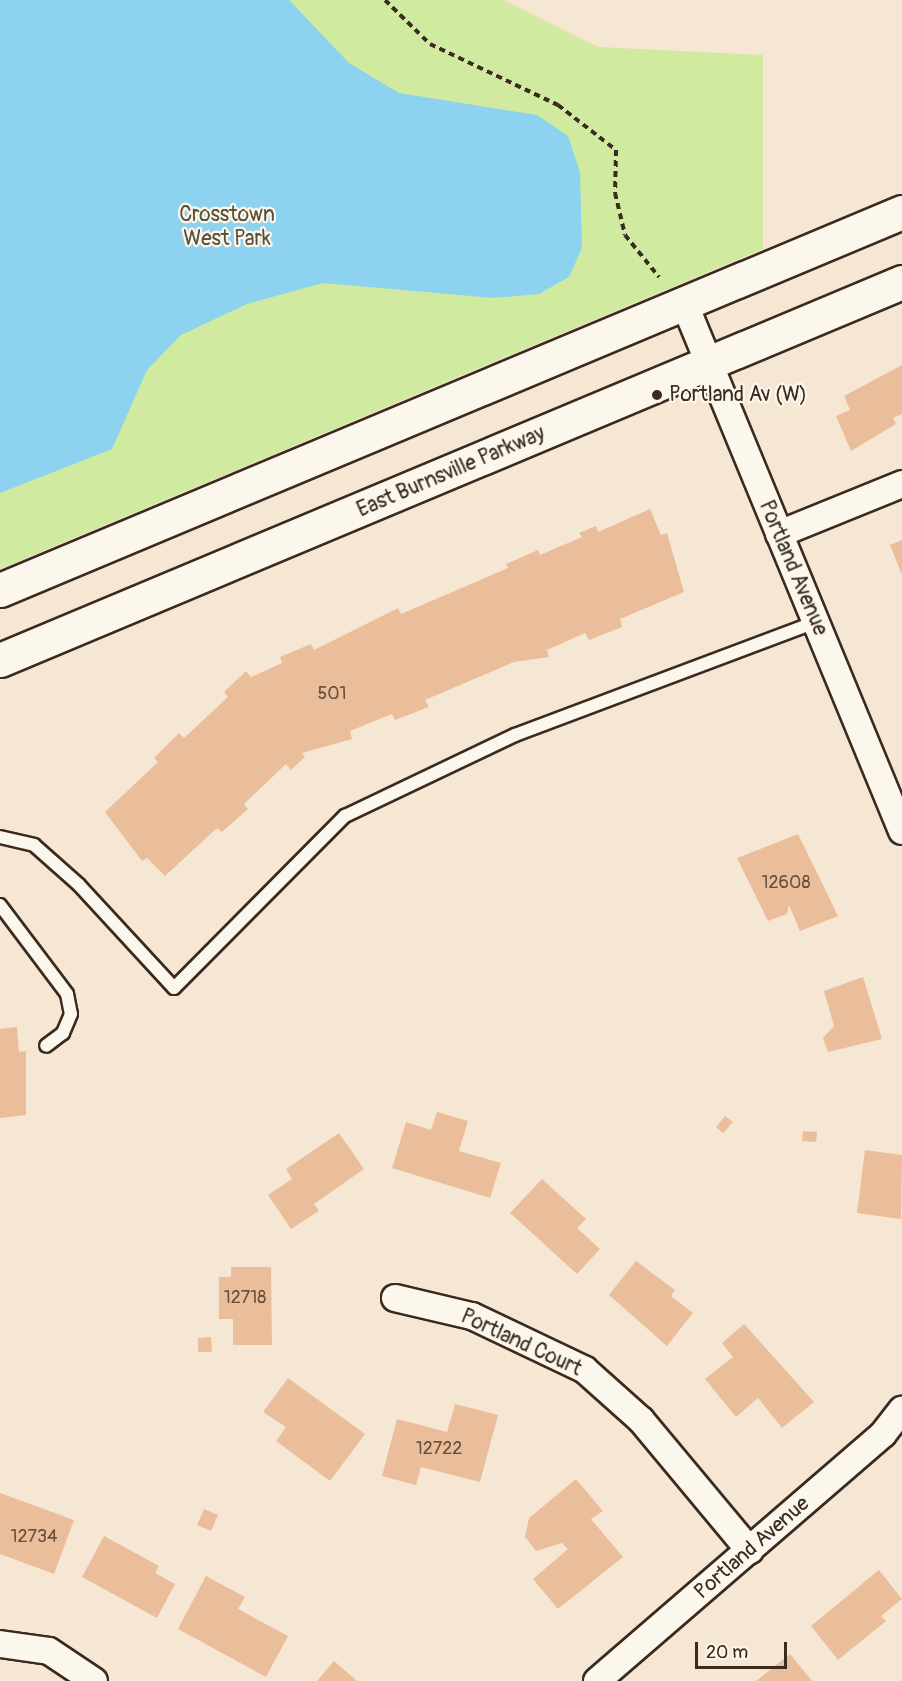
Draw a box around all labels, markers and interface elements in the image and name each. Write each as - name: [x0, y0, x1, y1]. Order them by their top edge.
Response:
- park label: Crosstown West Park: [179, 202, 275, 252]
- place label: Portland Av (W): [669, 382, 807, 408]
- marker: Portland Av (W): [650, 388, 664, 402]
- street label: East Burnsville Parkway: [353, 421, 549, 523]
- street label: Portland Avenue: [753, 497, 833, 639]
- house number: 501: [317, 683, 347, 705]
- house number: 12608: [762, 872, 810, 894]
- house number: 12718: [224, 1287, 266, 1309]
- street label: Portland Court: [457, 1304, 585, 1382]
- house number: 12722: [416, 1438, 462, 1460]
- street label: Portland Avenue: [689, 1491, 815, 1605]
- house number: 12734: [10, 1526, 58, 1548]
- scale bar: [698, 1630, 790, 1668]
- text: 20 m: [706, 1641, 748, 1664]

